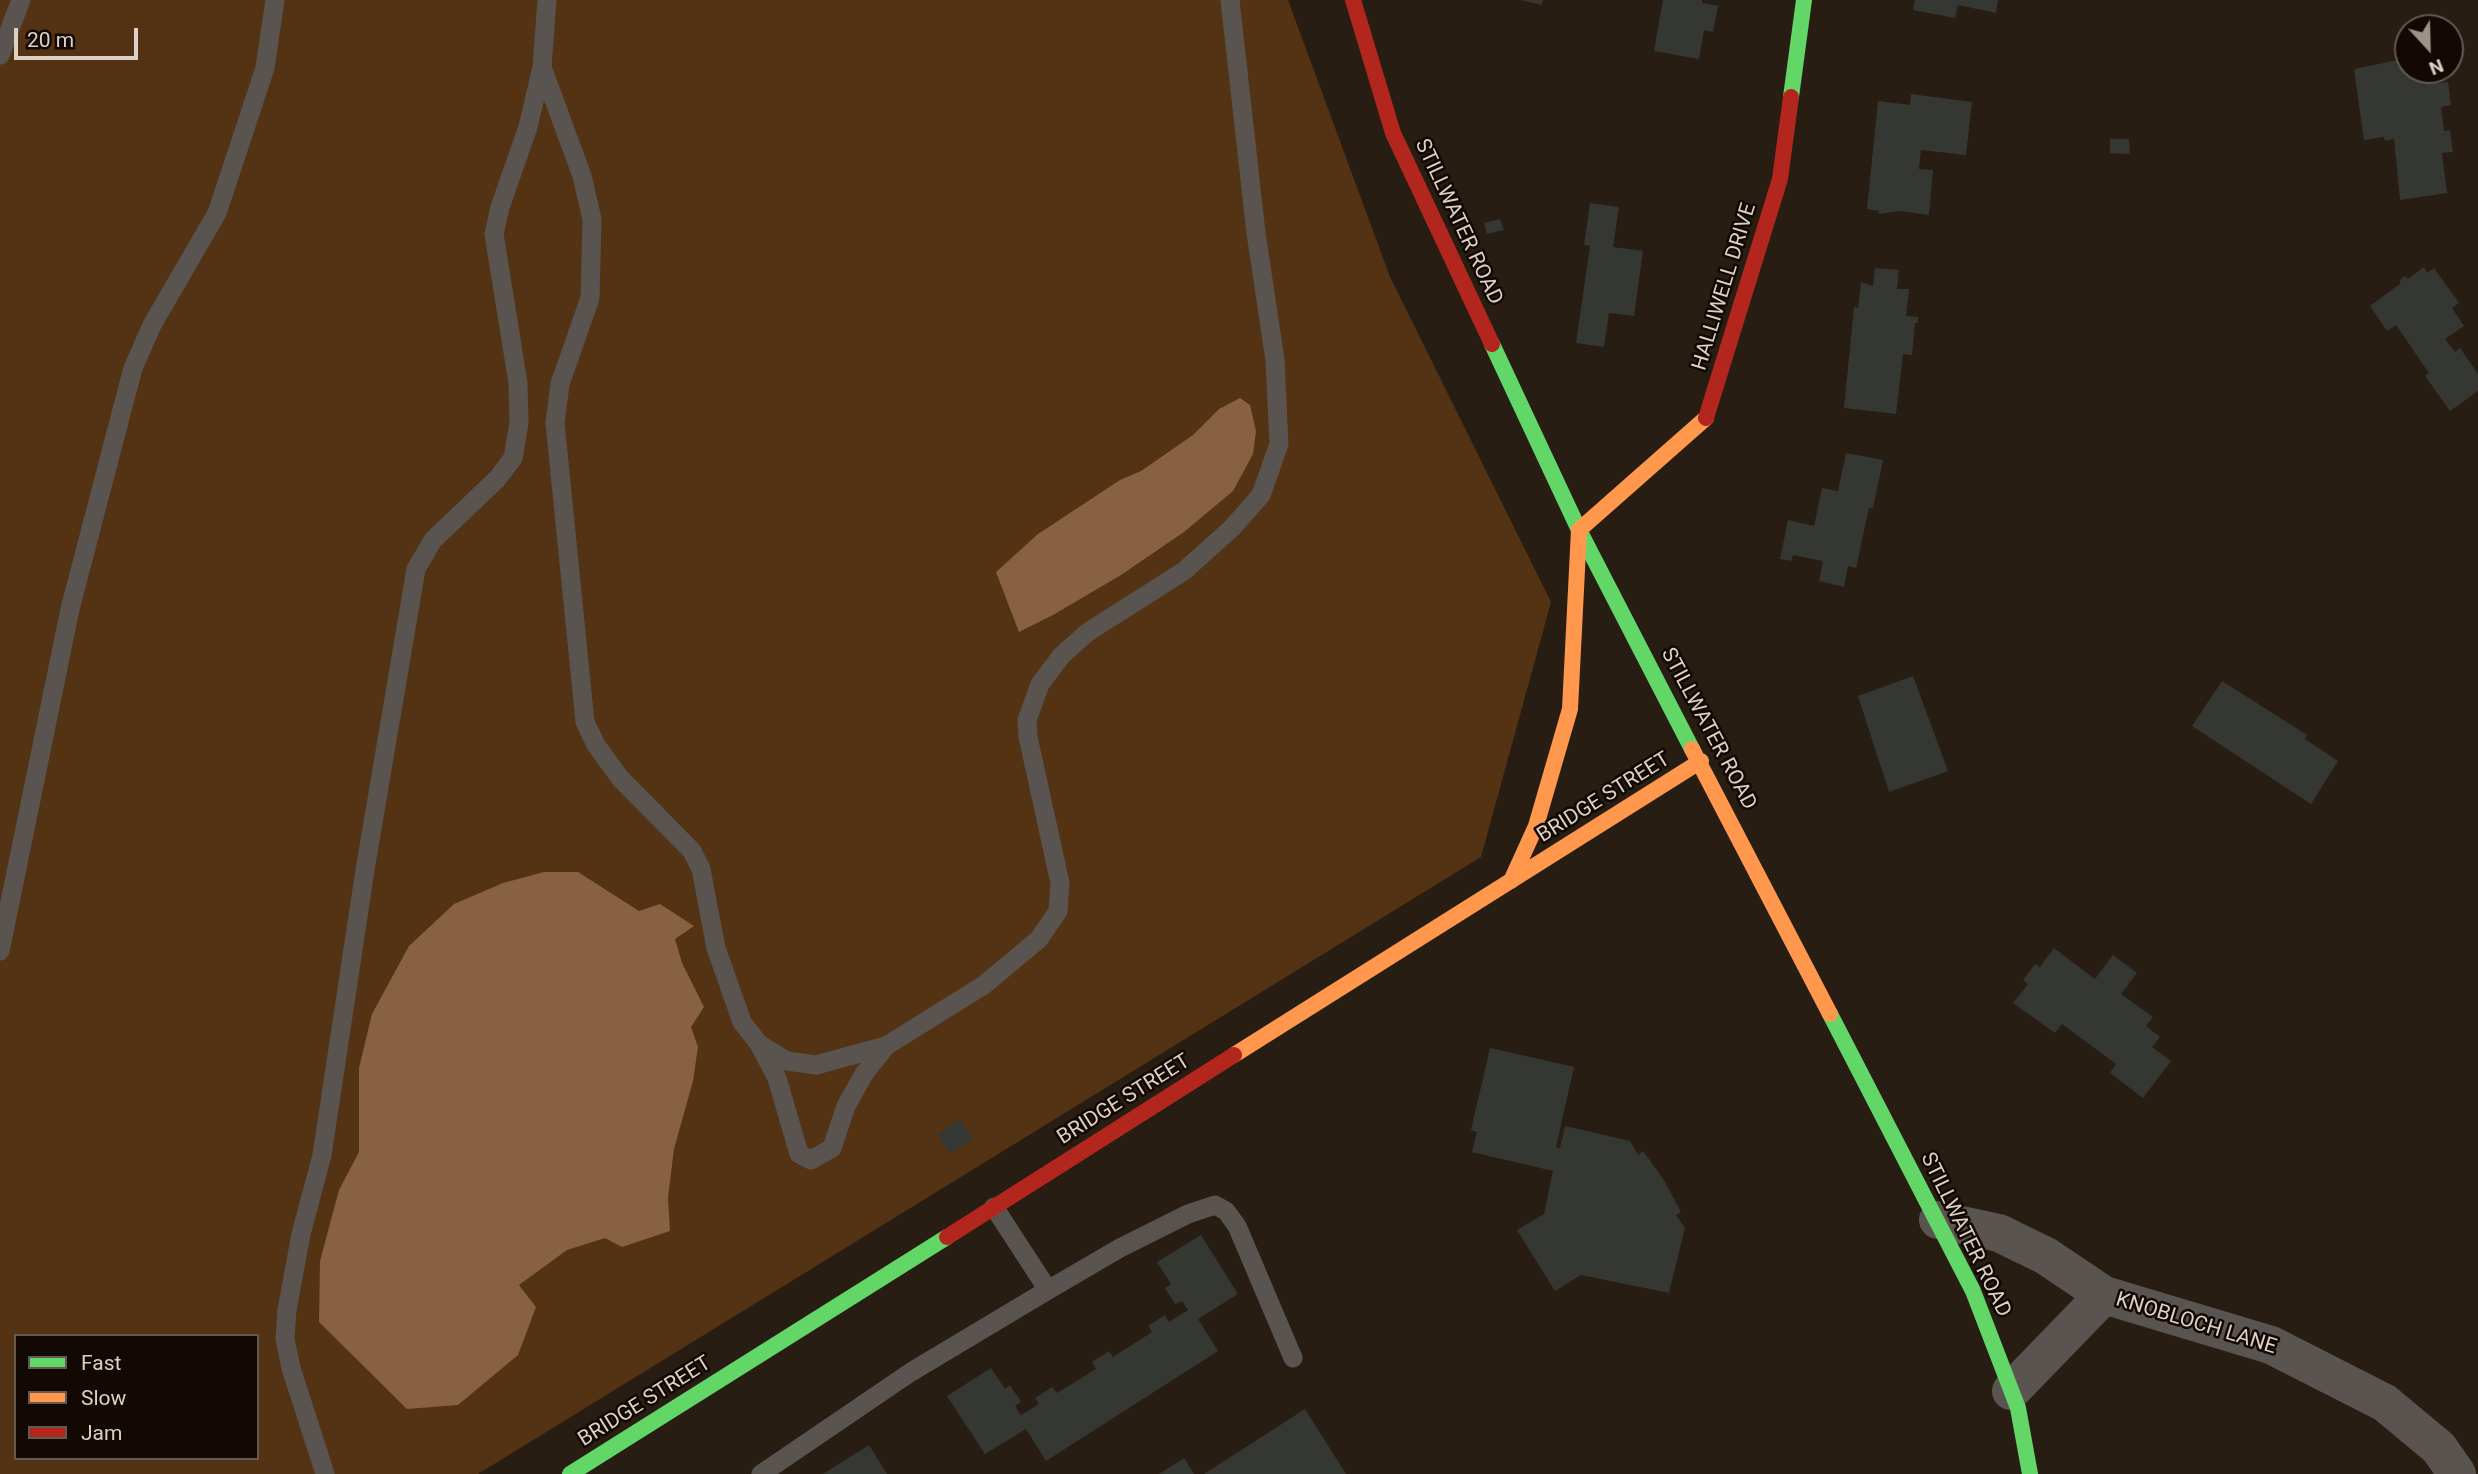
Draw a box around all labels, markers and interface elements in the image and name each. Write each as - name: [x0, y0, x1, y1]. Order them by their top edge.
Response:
- scale bar: [18, 14, 142, 58]
- north arrow: [2394, 14, 2464, 84]
- text: 20 m: [27, 28, 74, 52]
- text: N: [2426, 54, 2447, 80]
- street label: STILLWATER ROAD: [1409, 135, 1507, 309]
- street label: HALLIWELL DRIVE: [1688, 200, 1762, 374]
- street label: STILLWATER ROAD: [1655, 644, 1761, 814]
- street label: BRIDGE STREET: [1533, 747, 1675, 849]
- street label: BRIDGE STREET: [1053, 1049, 1195, 1151]
- street label: STILLWATER ROAD: [1914, 1149, 2016, 1321]
- street label: KNOBLOCH LANE: [2113, 1288, 2279, 1360]
- legend: [14, 1334, 259, 1460]
- text: Fast: [81, 1351, 121, 1375]
- street label: BRIDGE STREET: [574, 1351, 716, 1453]
- text: Slow: [81, 1386, 126, 1410]
- text: Jam: [81, 1421, 122, 1445]

